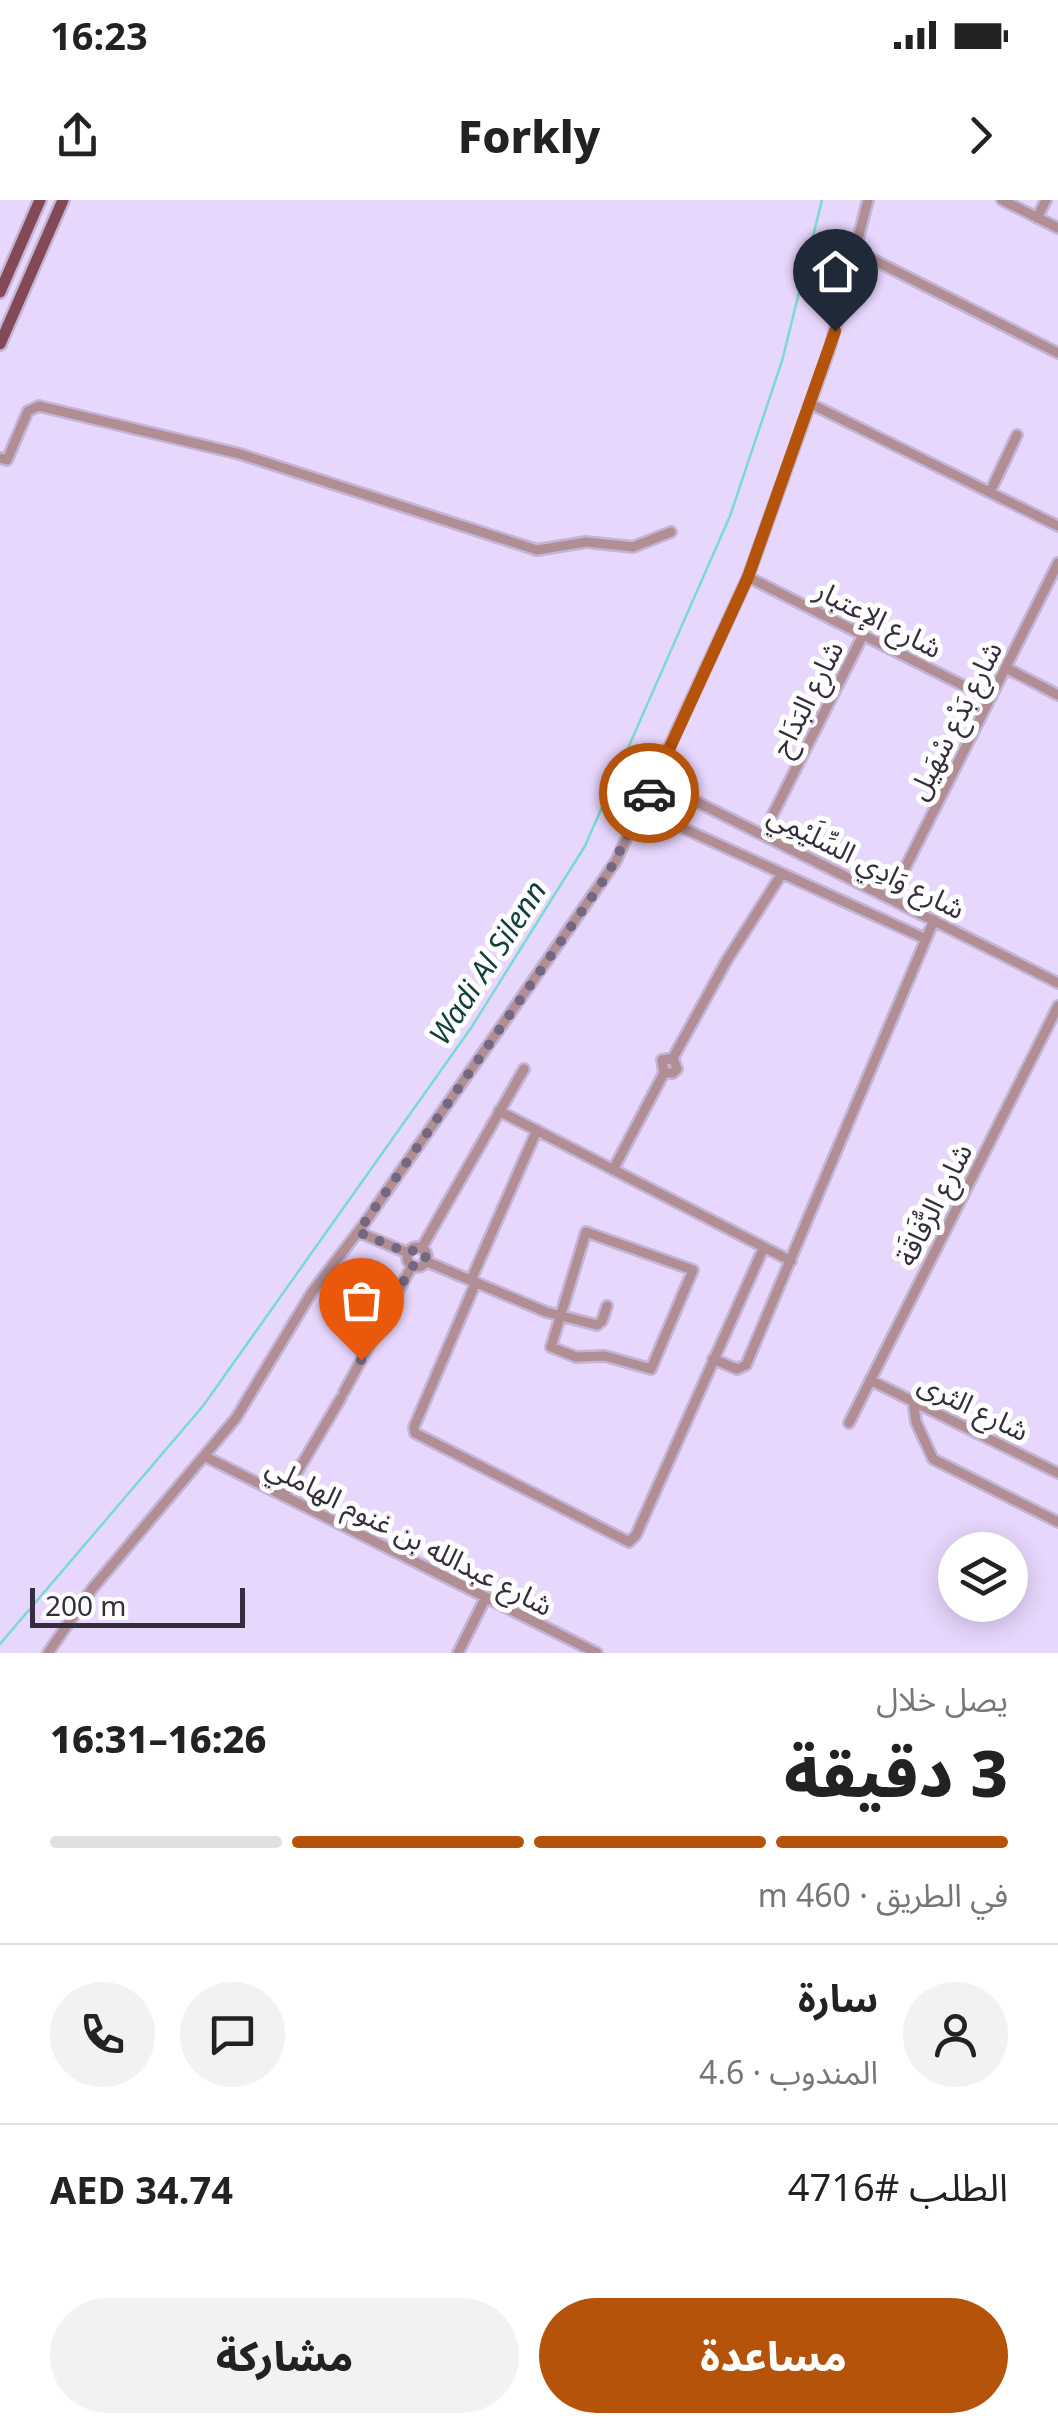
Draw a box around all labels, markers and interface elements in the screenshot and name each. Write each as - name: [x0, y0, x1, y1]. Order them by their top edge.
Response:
- text: 16:23: [50, 9, 148, 61]
- text: Forkly: [458, 105, 600, 166]
- icon: share: [50, 108, 105, 163]
- icon: forward: [953, 108, 1008, 163]
- pin: [793, 229, 878, 332]
- icon: home: [808, 244, 863, 299]
- street label: شارع الإعتبار: [807, 569, 949, 669]
- street label: شارع البَدَاح: [761, 634, 854, 764]
- street label: شارع بَدْع سْهَيل: [898, 634, 1013, 807]
- courier: [599, 743, 699, 843]
- icon: car: [622, 766, 677, 821]
- street label: شارع وَادِي السِّلَيْمِي: [760, 795, 972, 930]
- water label: Wadi Al Silenn: [419, 872, 555, 1052]
- street label: شارع الرُّفَاقَة: [886, 1136, 983, 1273]
- pin: [319, 1258, 404, 1361]
- icon: bag: [334, 1273, 389, 1328]
- street label: شارع الثرى: [911, 1363, 1036, 1452]
- street label: شارع عبدالله بن غنوم الهاملي: [259, 1446, 560, 1627]
- map controls: [938, 1532, 1028, 1622]
- button: layers: [938, 1532, 1028, 1622]
- scale bar: [30, 1583, 245, 1628]
- text: 200 m: [45, 1586, 127, 1624]
- text: يصل خلال: [876, 1677, 1008, 1720]
- text: 16:26–16:31: [50, 1712, 266, 1764]
- text: 3 دقيقة: [784, 1728, 1008, 1816]
- text: في الطريق · 460 m: [758, 1873, 1008, 1916]
- text: سارة: [798, 1971, 878, 2023]
- button: phone: [50, 1982, 155, 2087]
- button: chat: [180, 1982, 285, 2087]
- button: person: [903, 1982, 1008, 2087]
- text: المندوب · 4.6: [699, 2050, 878, 2093]
- text: الطلب #4716: [788, 2160, 1008, 2212]
- text: AED 34.74: [50, 2163, 233, 2215]
- button: مشاركة: [50, 2298, 519, 2413]
- button: مساعدة: [539, 2298, 1008, 2413]

